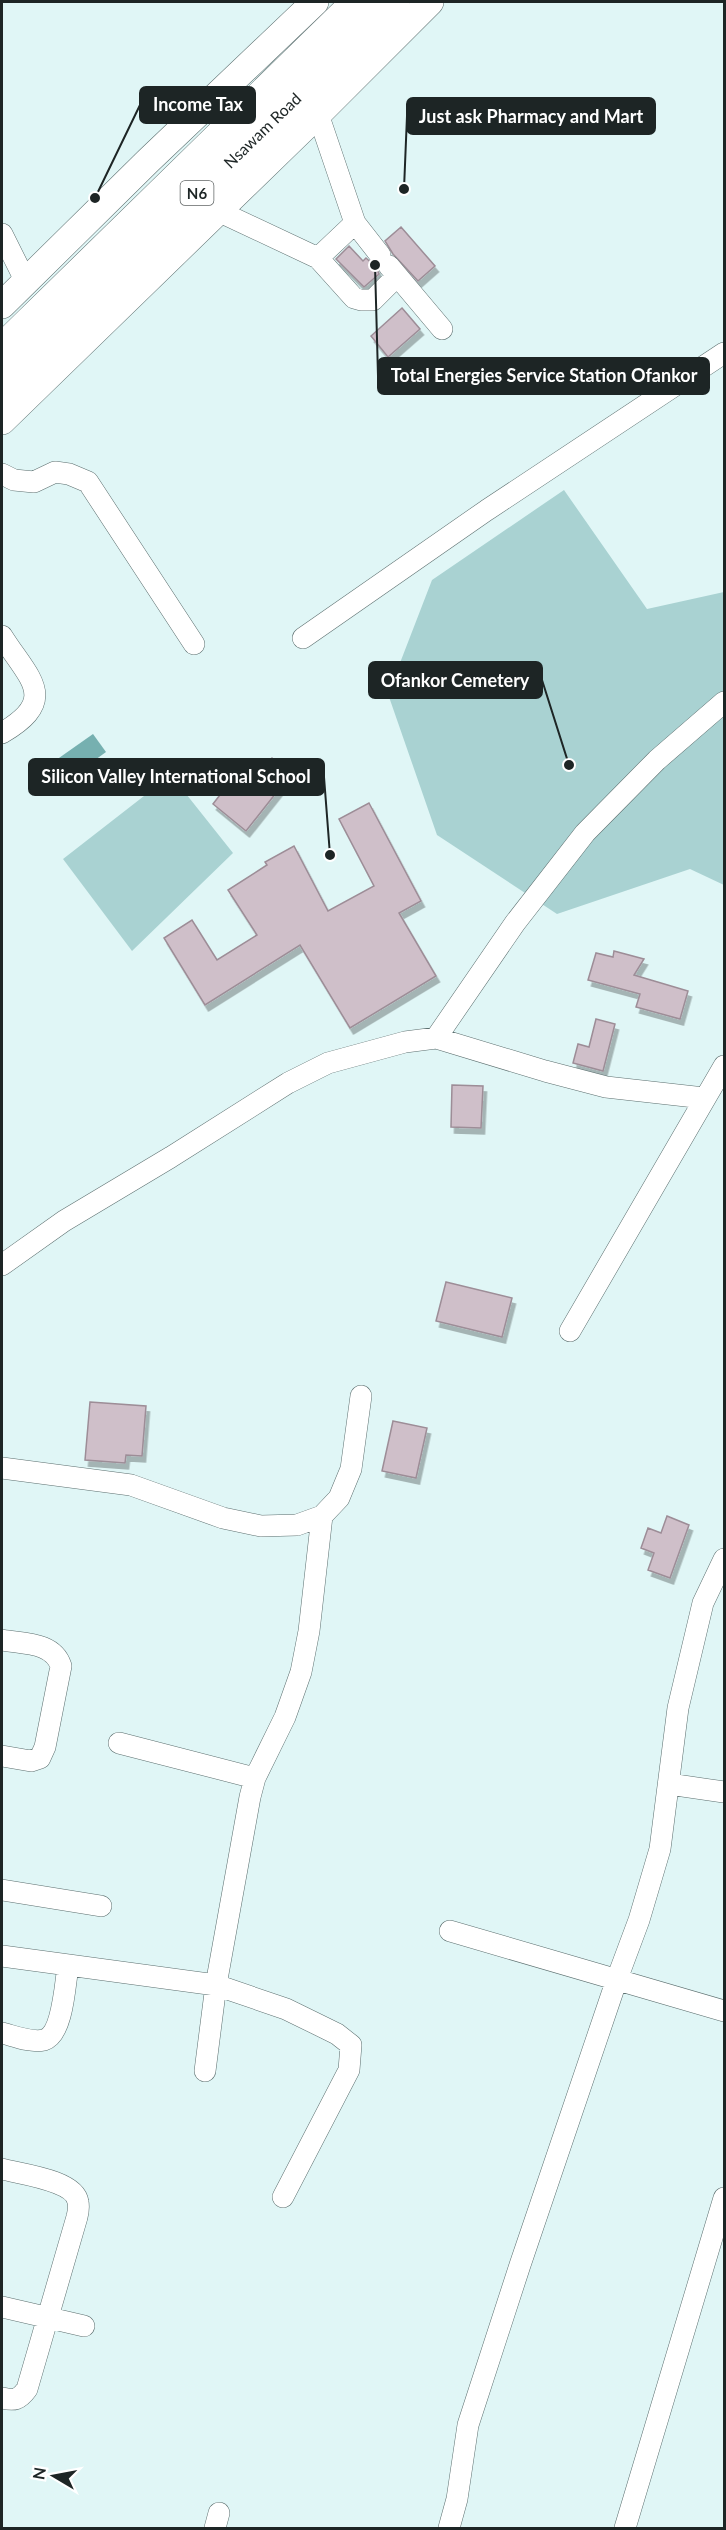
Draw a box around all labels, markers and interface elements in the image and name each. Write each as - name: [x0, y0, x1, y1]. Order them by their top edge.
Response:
- callout: Income Tax: [140, 87, 255, 123]
- street label: Nsawam Road: [219, 88, 305, 172]
- text: Income Tax: [153, 93, 244, 115]
- callout: Just ask Pharmacy and Mart: [407, 98, 655, 134]
- text: Just ask Pharmacy and Mart: [419, 105, 643, 127]
- road number: N6: [180, 181, 214, 205]
- callout: Total Energies Service Station Ofankor: [378, 358, 709, 394]
- text: Total Energies Service Station Ofankor: [391, 364, 698, 386]
- callout: Ofankor Cemetery: [369, 662, 542, 698]
- text: Ofankor Cemetery: [381, 669, 530, 691]
- callout: Silicon Valley International School: [29, 759, 324, 795]
- text: Silicon Valley International School: [41, 765, 311, 787]
- north arrow: [24, 2446, 84, 2506]
- text: N: [28, 2466, 49, 2481]

